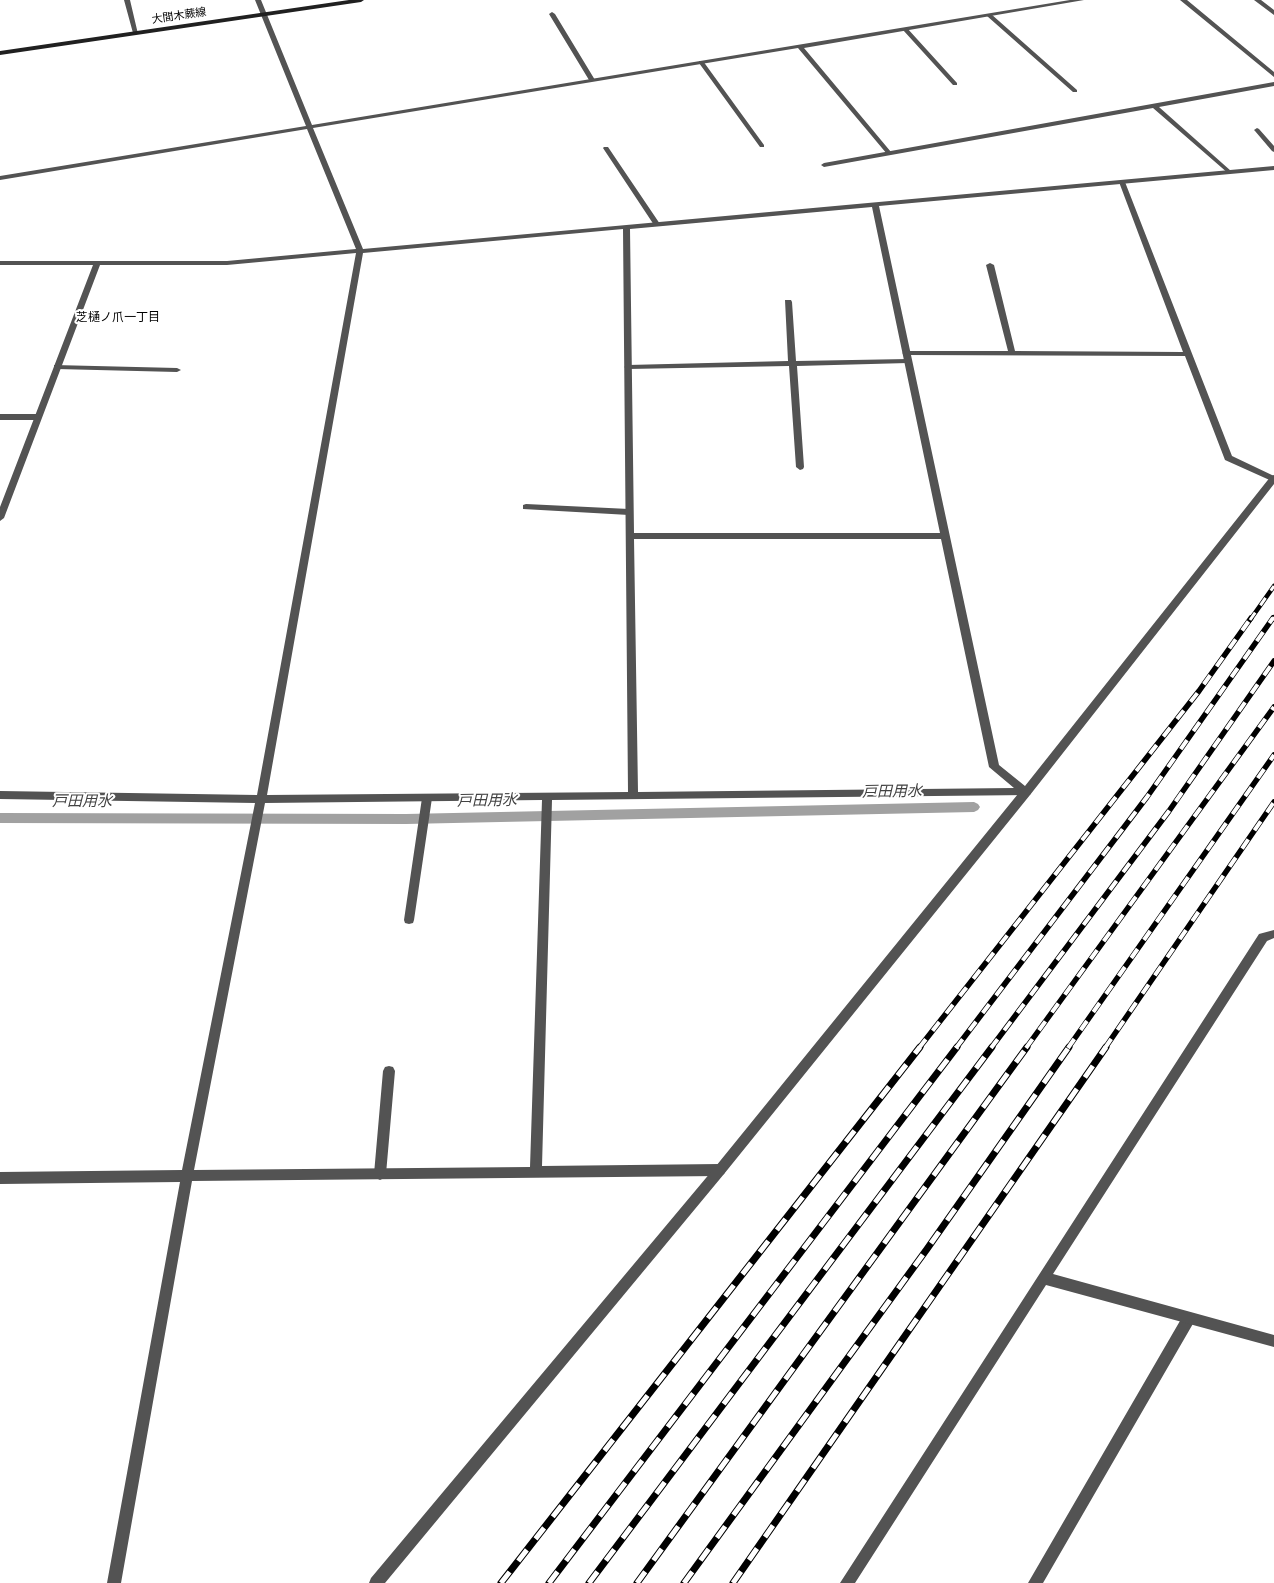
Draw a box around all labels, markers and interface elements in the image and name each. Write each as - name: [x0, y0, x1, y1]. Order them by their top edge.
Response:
- street label: 大間木蕨線: [151, 6, 207, 26]
- district label: 芝樋ノ爪一丁目: [76, 311, 160, 325]
- water label: 戸田用水: [862, 782, 922, 802]
- water label: 戸田用水: [457, 791, 517, 811]
- water label: 戸田用水: [52, 793, 112, 811]

